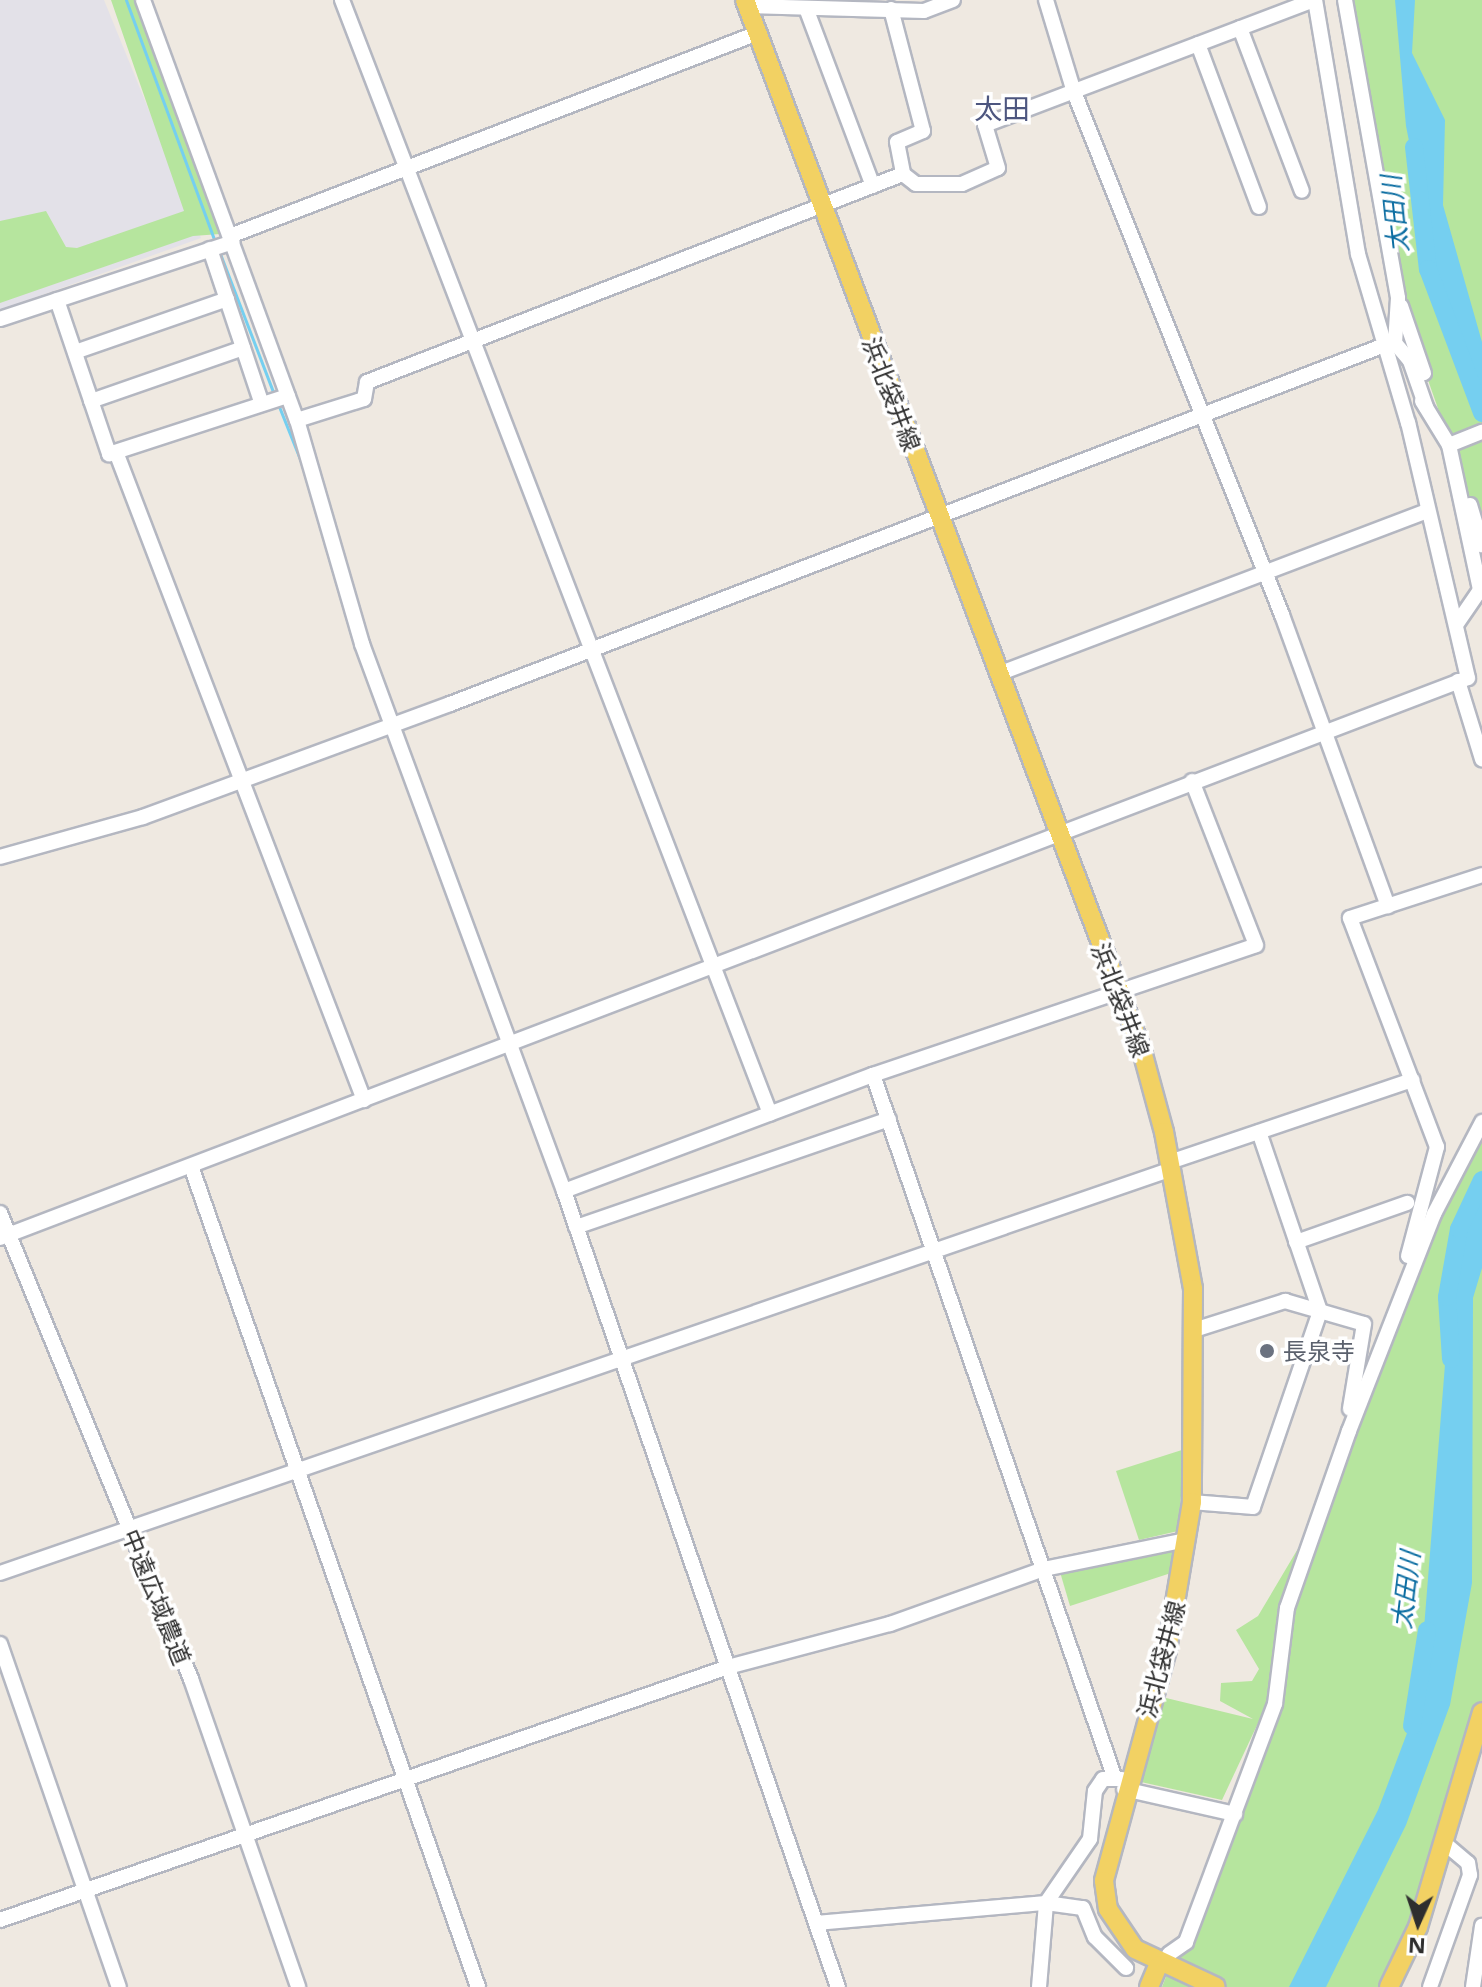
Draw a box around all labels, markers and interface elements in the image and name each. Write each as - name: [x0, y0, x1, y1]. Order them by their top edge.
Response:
- district label: 太田: [974, 91, 1030, 125]
- water label: 太田川: [1375, 174, 1415, 254]
- street label: 浜北袋井線: [857, 333, 927, 455]
- street label: 浜北袋井線: [1086, 939, 1156, 1061]
- place label: 長泉寺: [1283, 1337, 1355, 1365]
- marker: 長泉寺: [1258, 1342, 1276, 1360]
- street label: 中遠広域農道: [117, 1525, 197, 1669]
- water label: 太田川: [1386, 1549, 1426, 1631]
- street label: 浜北袋井線: [1132, 1597, 1190, 1721]
- north arrow: [1378, 1883, 1458, 1963]
- text: N: [1407, 1932, 1426, 1962]

